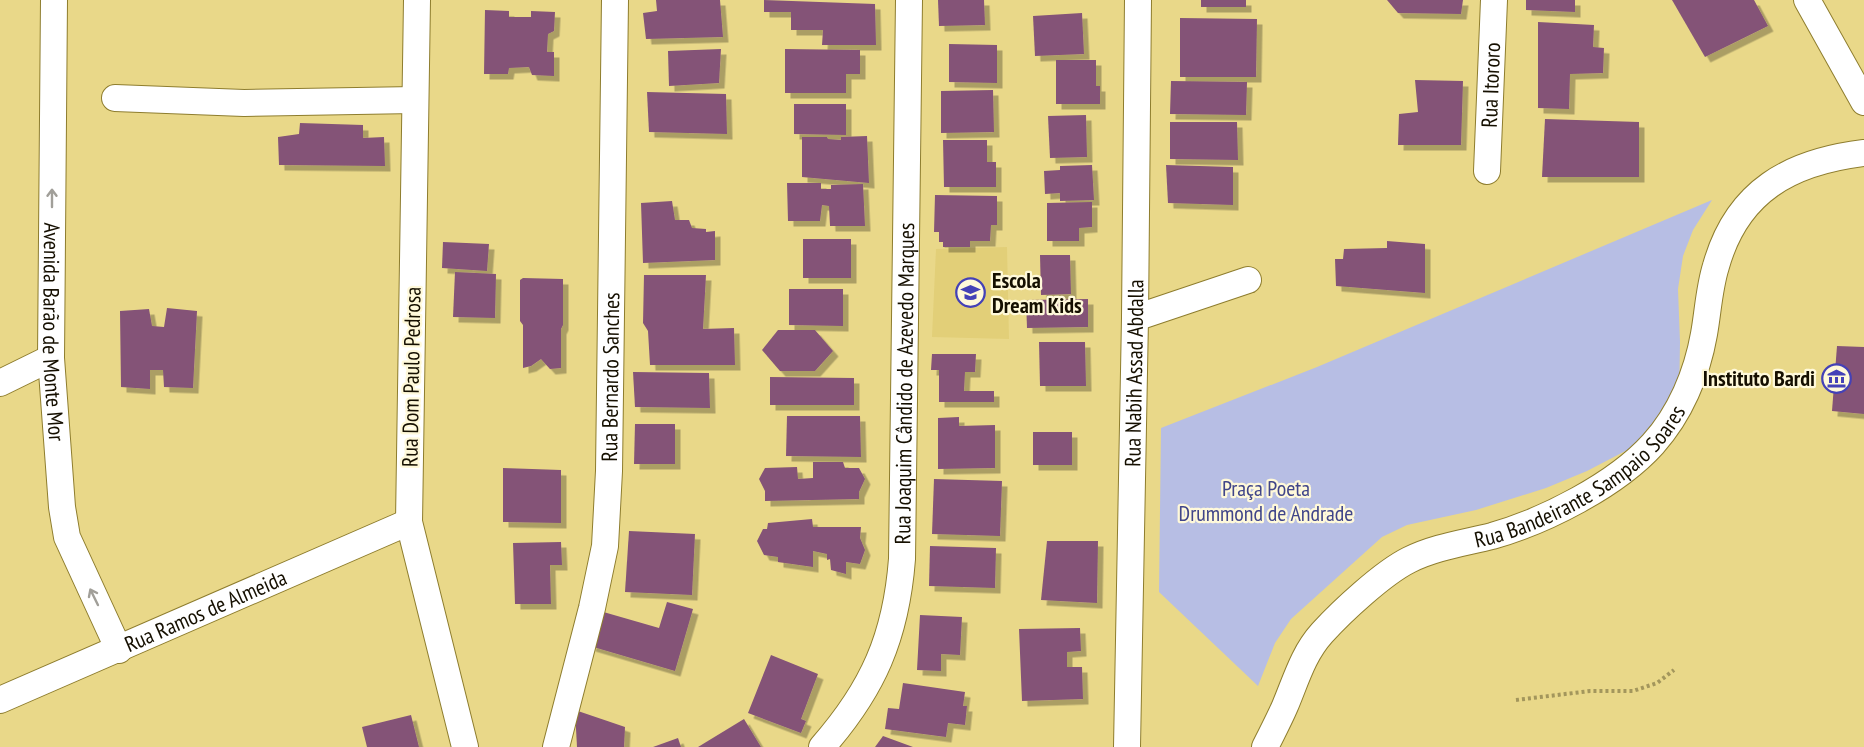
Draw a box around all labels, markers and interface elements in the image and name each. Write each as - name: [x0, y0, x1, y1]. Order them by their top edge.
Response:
- street label: Rua Itororo: [1475, 42, 1506, 128]
- one-way arrow: [47, 189, 58, 209]
- street label: Avenida Barão de Monte Mor: [37, 222, 71, 442]
- street label: Rua Joaquim Cândido de Azevedo Marques: [888, 223, 920, 545]
- place label: Escola Dream Kids: [992, 266, 1082, 319]
- school or university icon: Escola Dream Kids: [955, 277, 987, 309]
- street label: Rua Nabih Assad Abdalla: [1118, 279, 1149, 467]
- street label: Rua Dom Paulo Pedrosa: [395, 287, 427, 467]
- street label: Rua Bernardo Sanches: [595, 292, 625, 462]
- museum icon: Instituto Bardi: [1820, 362, 1852, 394]
- place label: Instituto Bardi: [1703, 364, 1815, 392]
- street label: Rua Bandeirante Sampaio Soares: [1472, 400, 1691, 554]
- park label: Praça Poeta Drummond de Andrade: [1179, 474, 1353, 527]
- street label: Rua Ramos de Almeida: [120, 563, 291, 658]
- one-way arrow: [87, 588, 99, 606]

